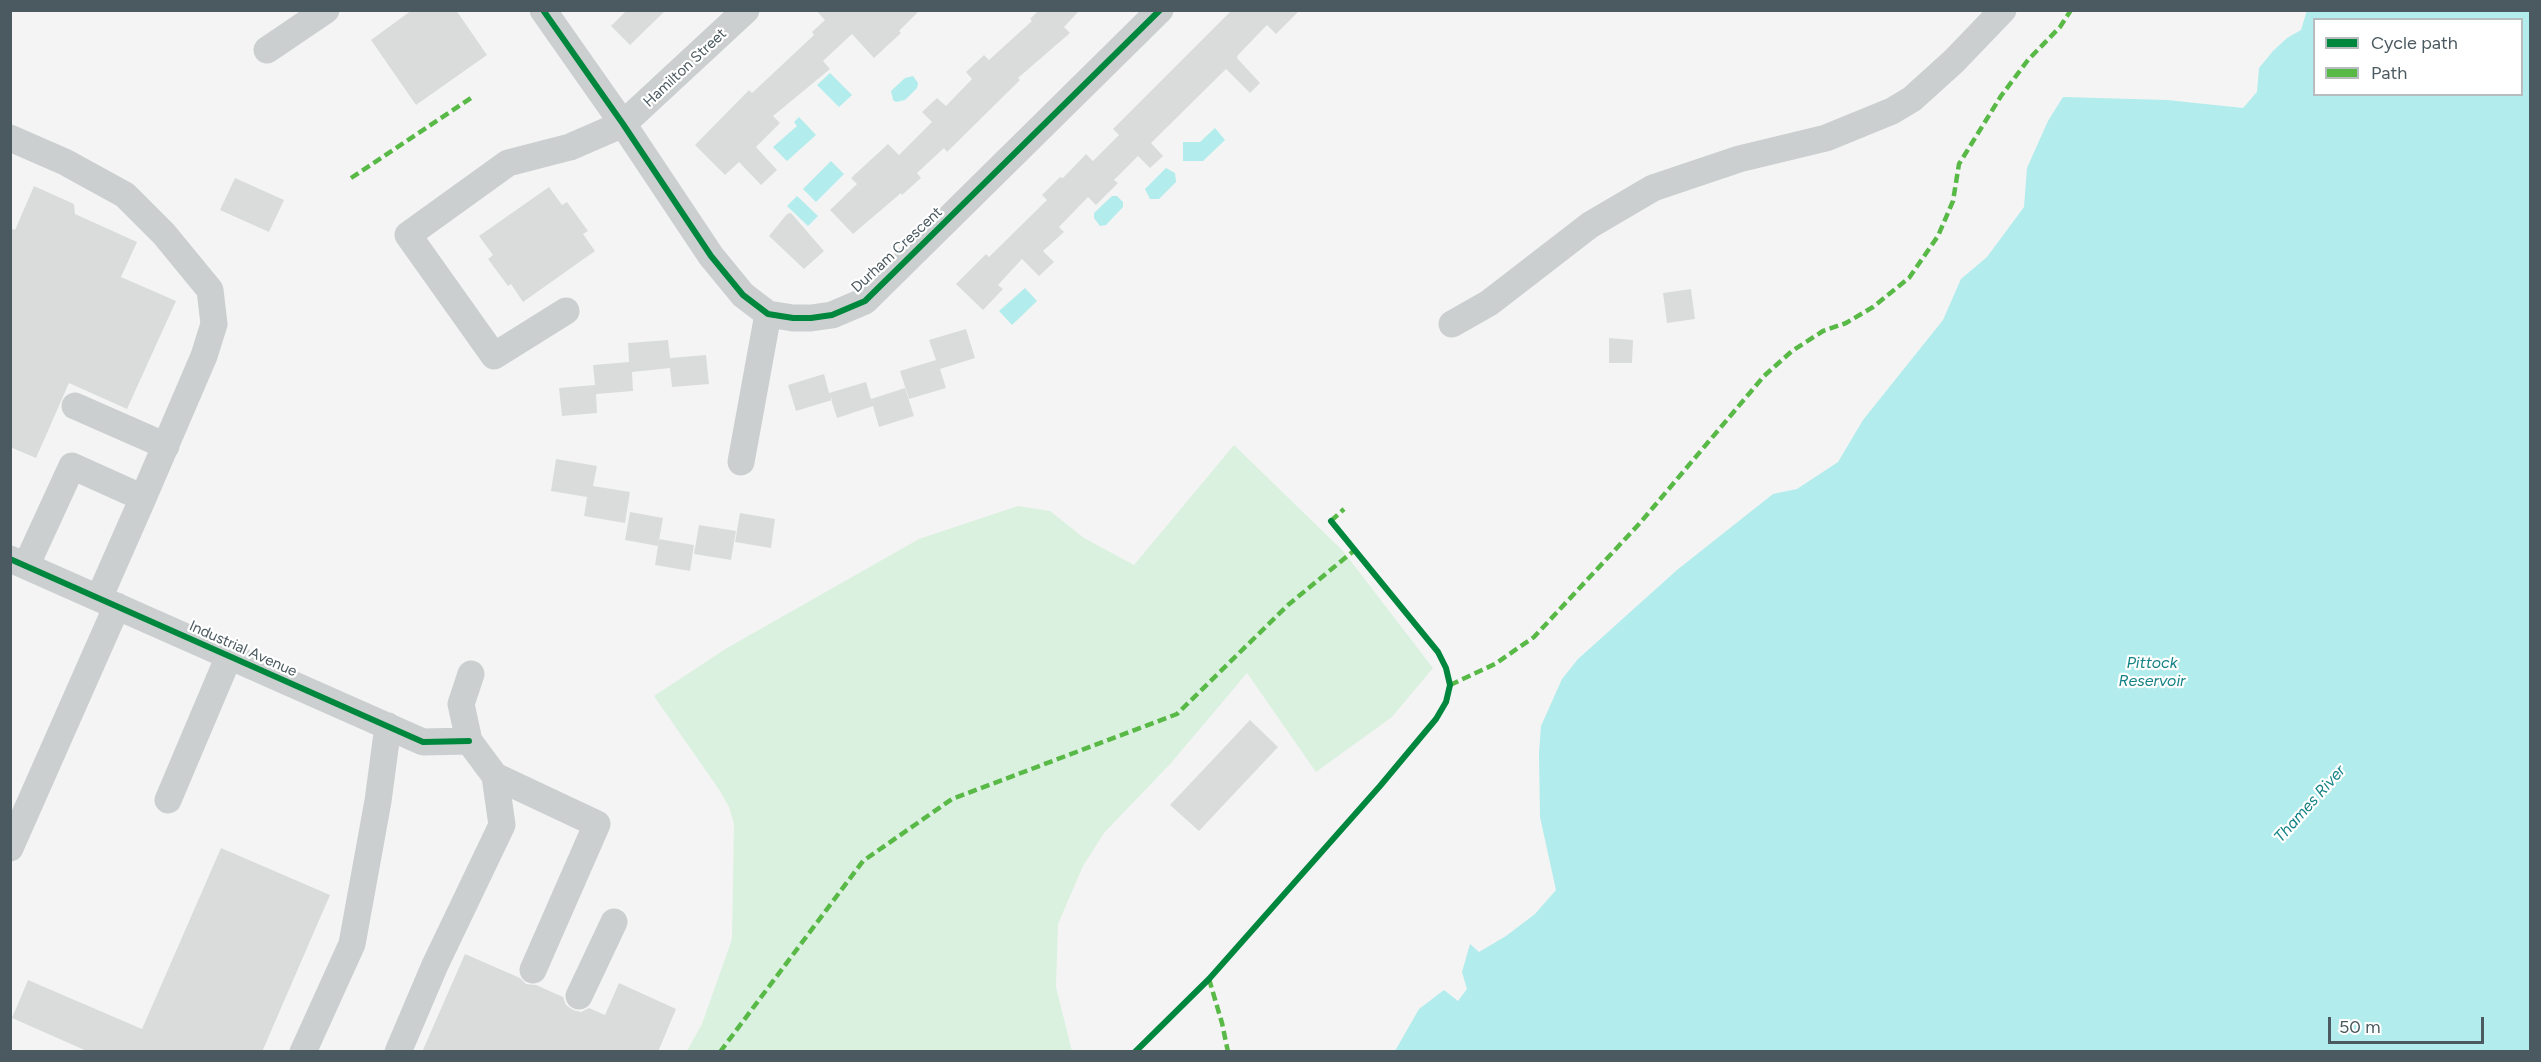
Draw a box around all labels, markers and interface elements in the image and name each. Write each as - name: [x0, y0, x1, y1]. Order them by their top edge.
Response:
- legend: [2313, 18, 2523, 96]
- street label: Hamilton Street: [640, 25, 730, 111]
- text: Cycle path: [2371, 32, 2458, 54]
- text: Path: [2371, 62, 2407, 84]
- street label: Durham Crescent: [848, 203, 946, 297]
- street label: Industrial Avenue: [186, 617, 300, 681]
- water label: Pittock Reservoir: [2118, 653, 2186, 691]
- water label: Thames River: [2270, 762, 2350, 846]
- scale bar: [2331, 1005, 2487, 1043]
- text: 50 m: [2339, 1016, 2381, 1038]

